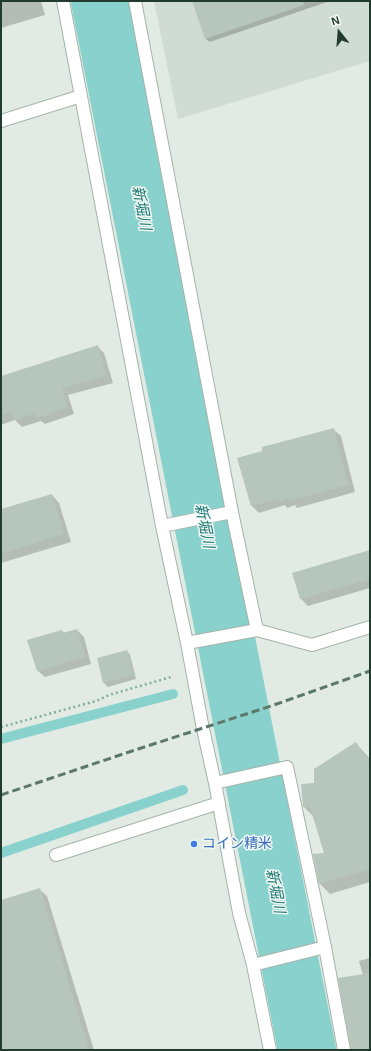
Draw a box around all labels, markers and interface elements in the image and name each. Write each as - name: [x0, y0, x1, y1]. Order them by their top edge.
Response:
- north arrow: [319, 12, 359, 52]
- text: N: [330, 14, 341, 27]
- water label: 新堀川: [128, 184, 154, 232]
- water label: 新堀川: [191, 502, 217, 550]
- place label: コイン精米: [202, 836, 272, 852]
- marker: コイン精米: [189, 839, 199, 849]
- water label: 新堀川: [262, 867, 288, 915]

